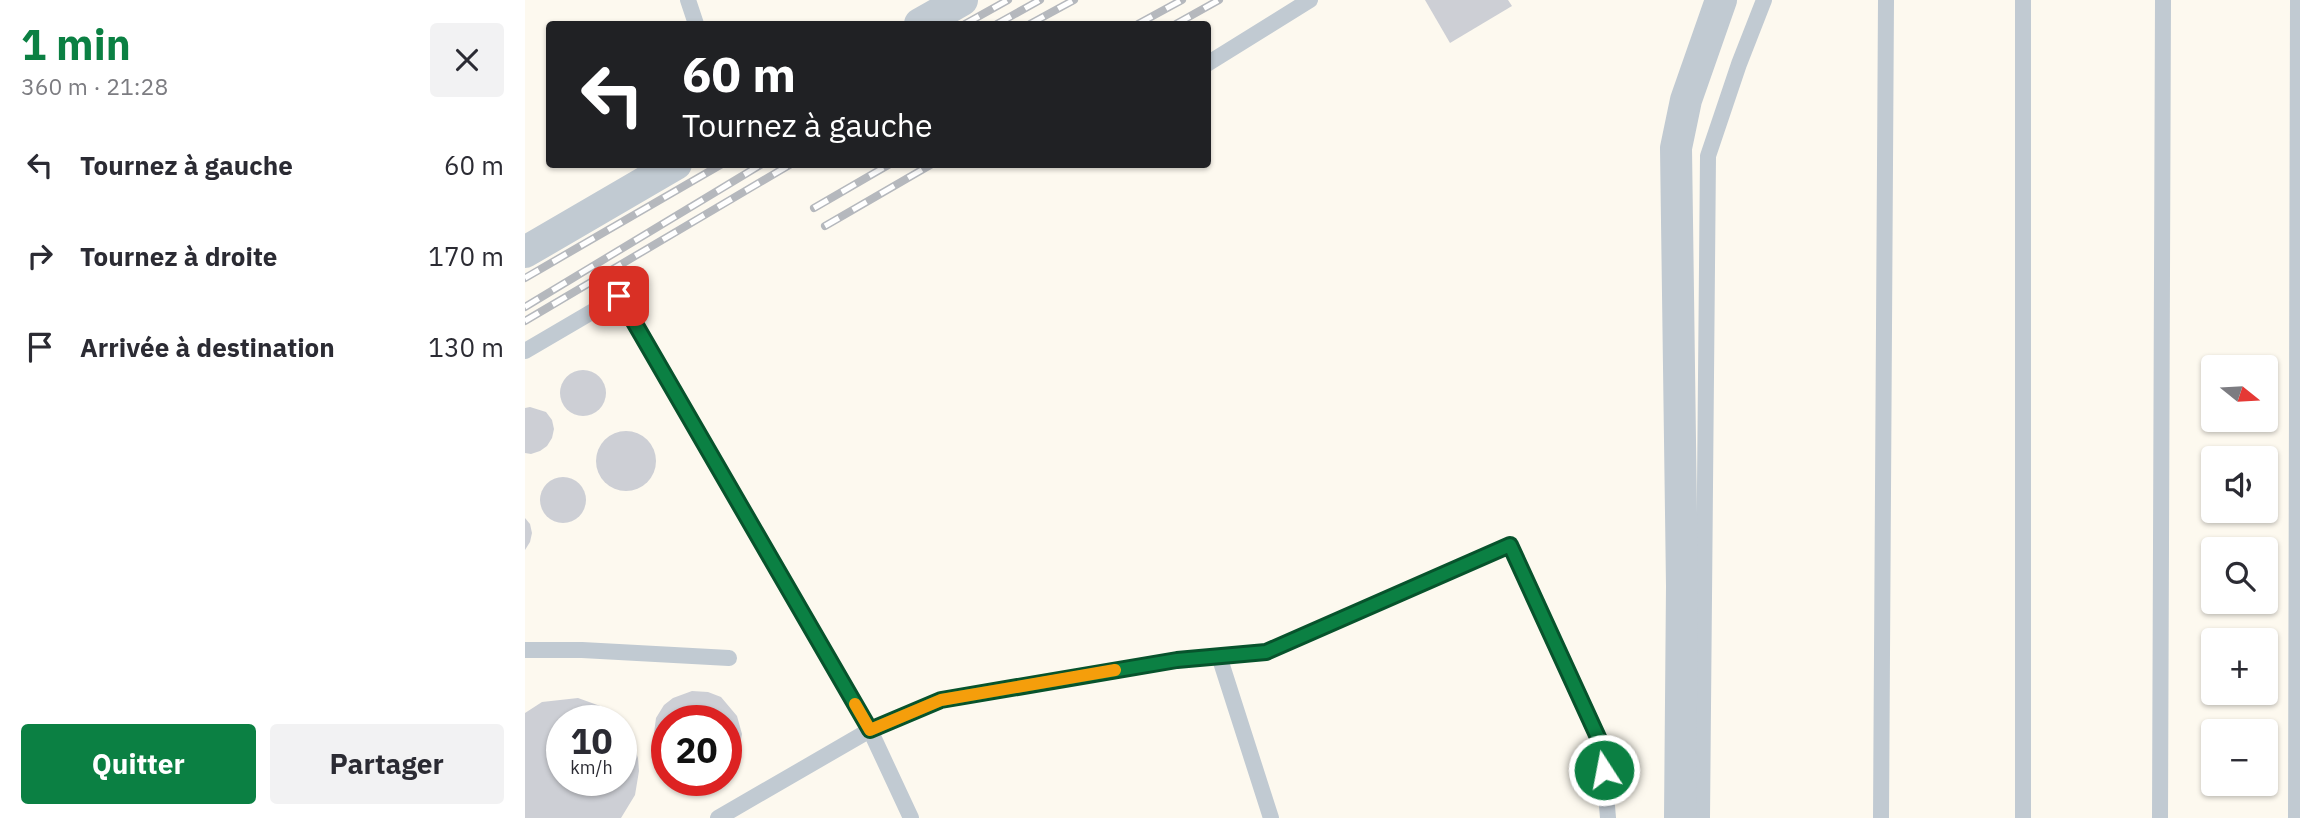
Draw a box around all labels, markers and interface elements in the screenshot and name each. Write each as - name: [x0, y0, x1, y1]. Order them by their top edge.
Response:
- text: 1 min: [21, 17, 131, 72]
- button: close: [430, 23, 504, 97]
- text: 60 m: [682, 42, 796, 105]
- icon: left: [567, 49, 658, 140]
- text: 360 m · 21:28: [21, 71, 168, 101]
- text: Tournez à gauche: [682, 104, 933, 146]
- icon: left: [21, 146, 59, 184]
- text: Tournez à gauche: [80, 148, 293, 182]
- text: 60 m: [444, 148, 504, 182]
- icon: right: [21, 237, 59, 275]
- text: Tournez à droite: [80, 239, 277, 273]
- text: 170 m: [428, 239, 504, 273]
- pin: [589, 266, 649, 326]
- icon: arrive: [600, 277, 638, 315]
- icon: arrive: [21, 328, 59, 366]
- text: Arrivée à destination: [80, 330, 335, 364]
- text: 130 m: [428, 330, 504, 364]
- north arrow: [2201, 355, 2279, 432]
- map controls: [2201, 355, 2278, 796]
- button: sound: [2201, 446, 2278, 523]
- button: search: [2201, 537, 2278, 614]
- button: +: [2201, 628, 2278, 705]
- speed limit sign: 20: [651, 705, 742, 796]
- text: 10: [570, 718, 613, 764]
- button: −: [2201, 719, 2278, 796]
- button: Quitter: [21, 724, 256, 804]
- button: Partager: [270, 724, 504, 804]
- position arrow: [1567, 733, 1641, 807]
- text: km/h: [570, 756, 613, 779]

